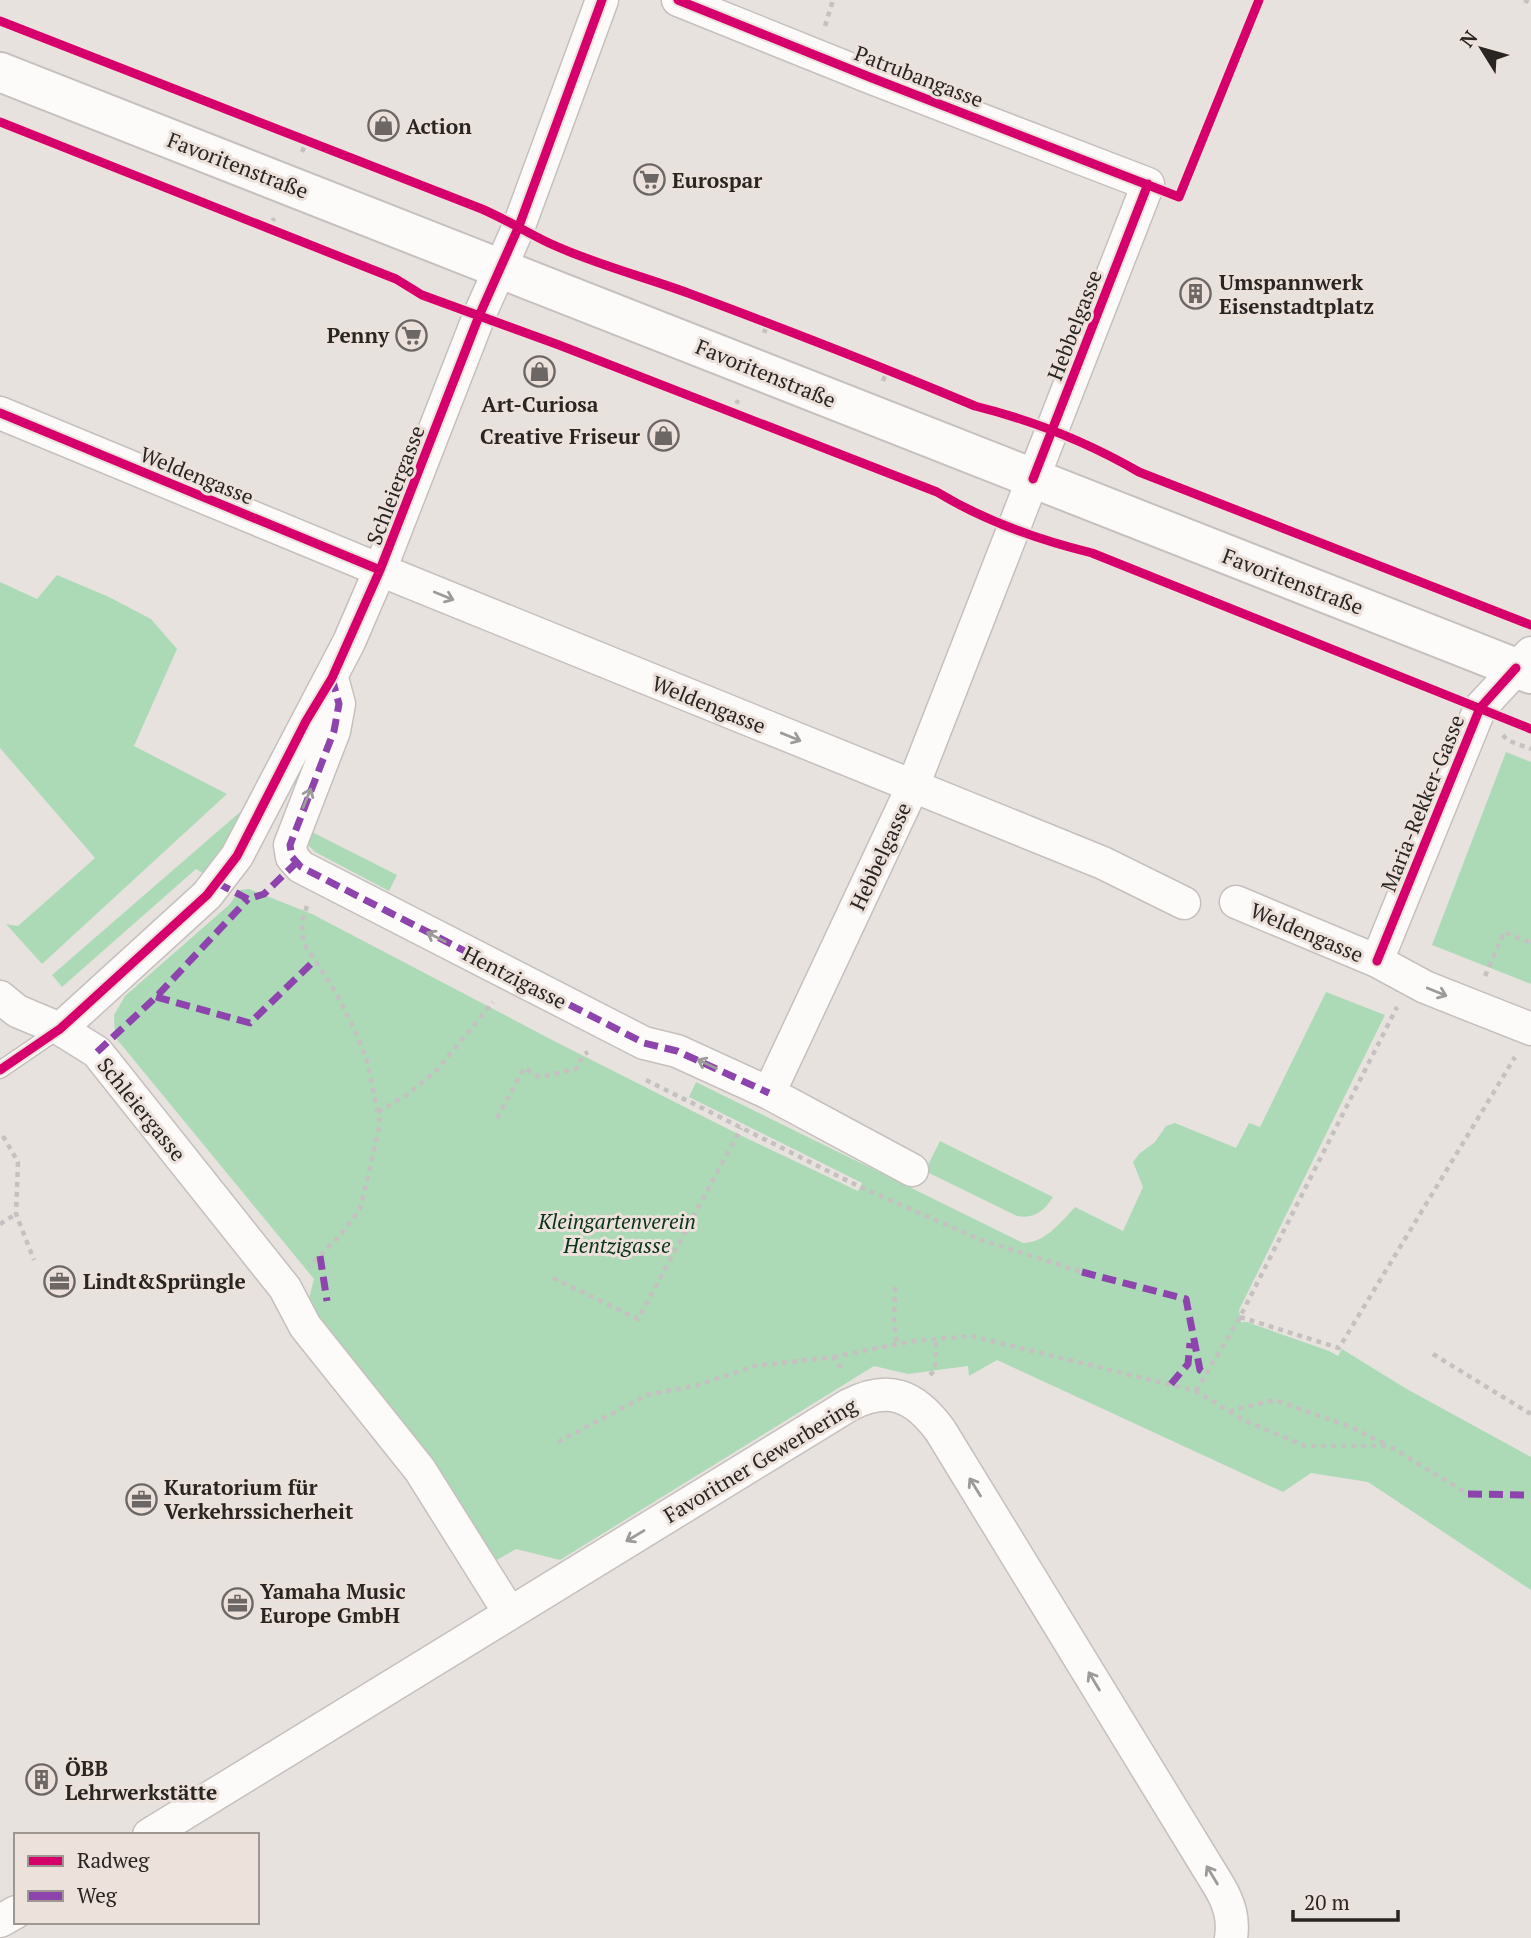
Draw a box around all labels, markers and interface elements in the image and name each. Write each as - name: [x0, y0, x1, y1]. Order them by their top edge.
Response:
- north arrow: [1447, 14, 1517, 84]
- text: N: [1454, 25, 1483, 52]
- street label: Patrubangasse: [851, 39, 987, 113]
- shop icon: Action: [366, 109, 400, 143]
- place label: Action: [406, 112, 472, 140]
- street label: Favoritenstraße: [164, 125, 312, 205]
- supermarket icon: Eurospar: [632, 163, 666, 197]
- place label: Eurospar: [672, 166, 762, 194]
- street label: Hebbelgasse: [1040, 266, 1108, 384]
- place label: Umspannwerk Eisenstadtplatz: [1219, 268, 1374, 320]
- building icon: Umspannwerk Eisenstadtplatz: [1179, 277, 1213, 311]
- supermarket icon: Penny: [395, 318, 429, 352]
- place label: Penny: [327, 321, 390, 349]
- street label: Favoritenstraße: [692, 332, 840, 414]
- shop icon: Art-Curiosa: [523, 355, 557, 389]
- place label: Art-Curiosa: [481, 390, 599, 418]
- shop icon: Creative Friseur: [646, 419, 680, 453]
- street label: Schleiergasse: [359, 421, 431, 549]
- place label: Creative Friseur: [480, 422, 640, 450]
- street label: Weldengasse: [136, 439, 258, 511]
- street label: Favoritenstraße: [1219, 541, 1367, 621]
- one-way arrow: [432, 590, 454, 603]
- street label: Weldengasse: [648, 668, 770, 740]
- street label: Maria-Rekker-Gasse: [1374, 710, 1470, 896]
- one-way arrow: [779, 731, 801, 744]
- one-way arrow: [301, 788, 314, 809]
- street label: Hebbelgasse: [843, 798, 917, 914]
- street label: Weldengasse: [1246, 896, 1368, 968]
- one-way arrow: [426, 929, 447, 943]
- street label: Hentzigasse: [458, 939, 572, 1015]
- one-way arrow: [1426, 987, 1448, 1000]
- street label: Schleiergasse: [92, 1051, 192, 1167]
- one-way arrow: [697, 1057, 718, 1071]
- park label: Kleingartenverein Hentzigasse: [537, 1207, 696, 1259]
- office icon: Lindt&Sprüngle: [43, 1264, 77, 1298]
- place label: Lindt&Sprüngle: [83, 1267, 246, 1295]
- street label: Favoritner Gewerbering: [658, 1391, 863, 1529]
- place label: Kuratorium für Verkehrssicherheit: [164, 1473, 354, 1525]
- one-way arrow: [967, 1477, 981, 1497]
- office icon: Kuratorium für Verkehrssicherheit: [124, 1482, 158, 1516]
- one-way arrow: [626, 1529, 646, 1543]
- place label: Yamaha Music Europe GmbH: [260, 1577, 406, 1629]
- office icon: Yamaha Music Europe GmbH: [220, 1586, 254, 1620]
- one-way arrow: [1086, 1671, 1100, 1691]
- place label: ÖBB Lehrwerkstätte: [65, 1754, 217, 1806]
- building icon: ÖBB Lehrwerkstätte: [25, 1763, 59, 1797]
- legend: [14, 1833, 259, 1924]
- text: Radweg: [77, 1846, 150, 1874]
- one-way arrow: [1205, 1865, 1219, 1885]
- scale bar: [1293, 1878, 1398, 1922]
- text: Weg: [77, 1881, 118, 1909]
- text: 20 m: [1304, 1888, 1350, 1916]

